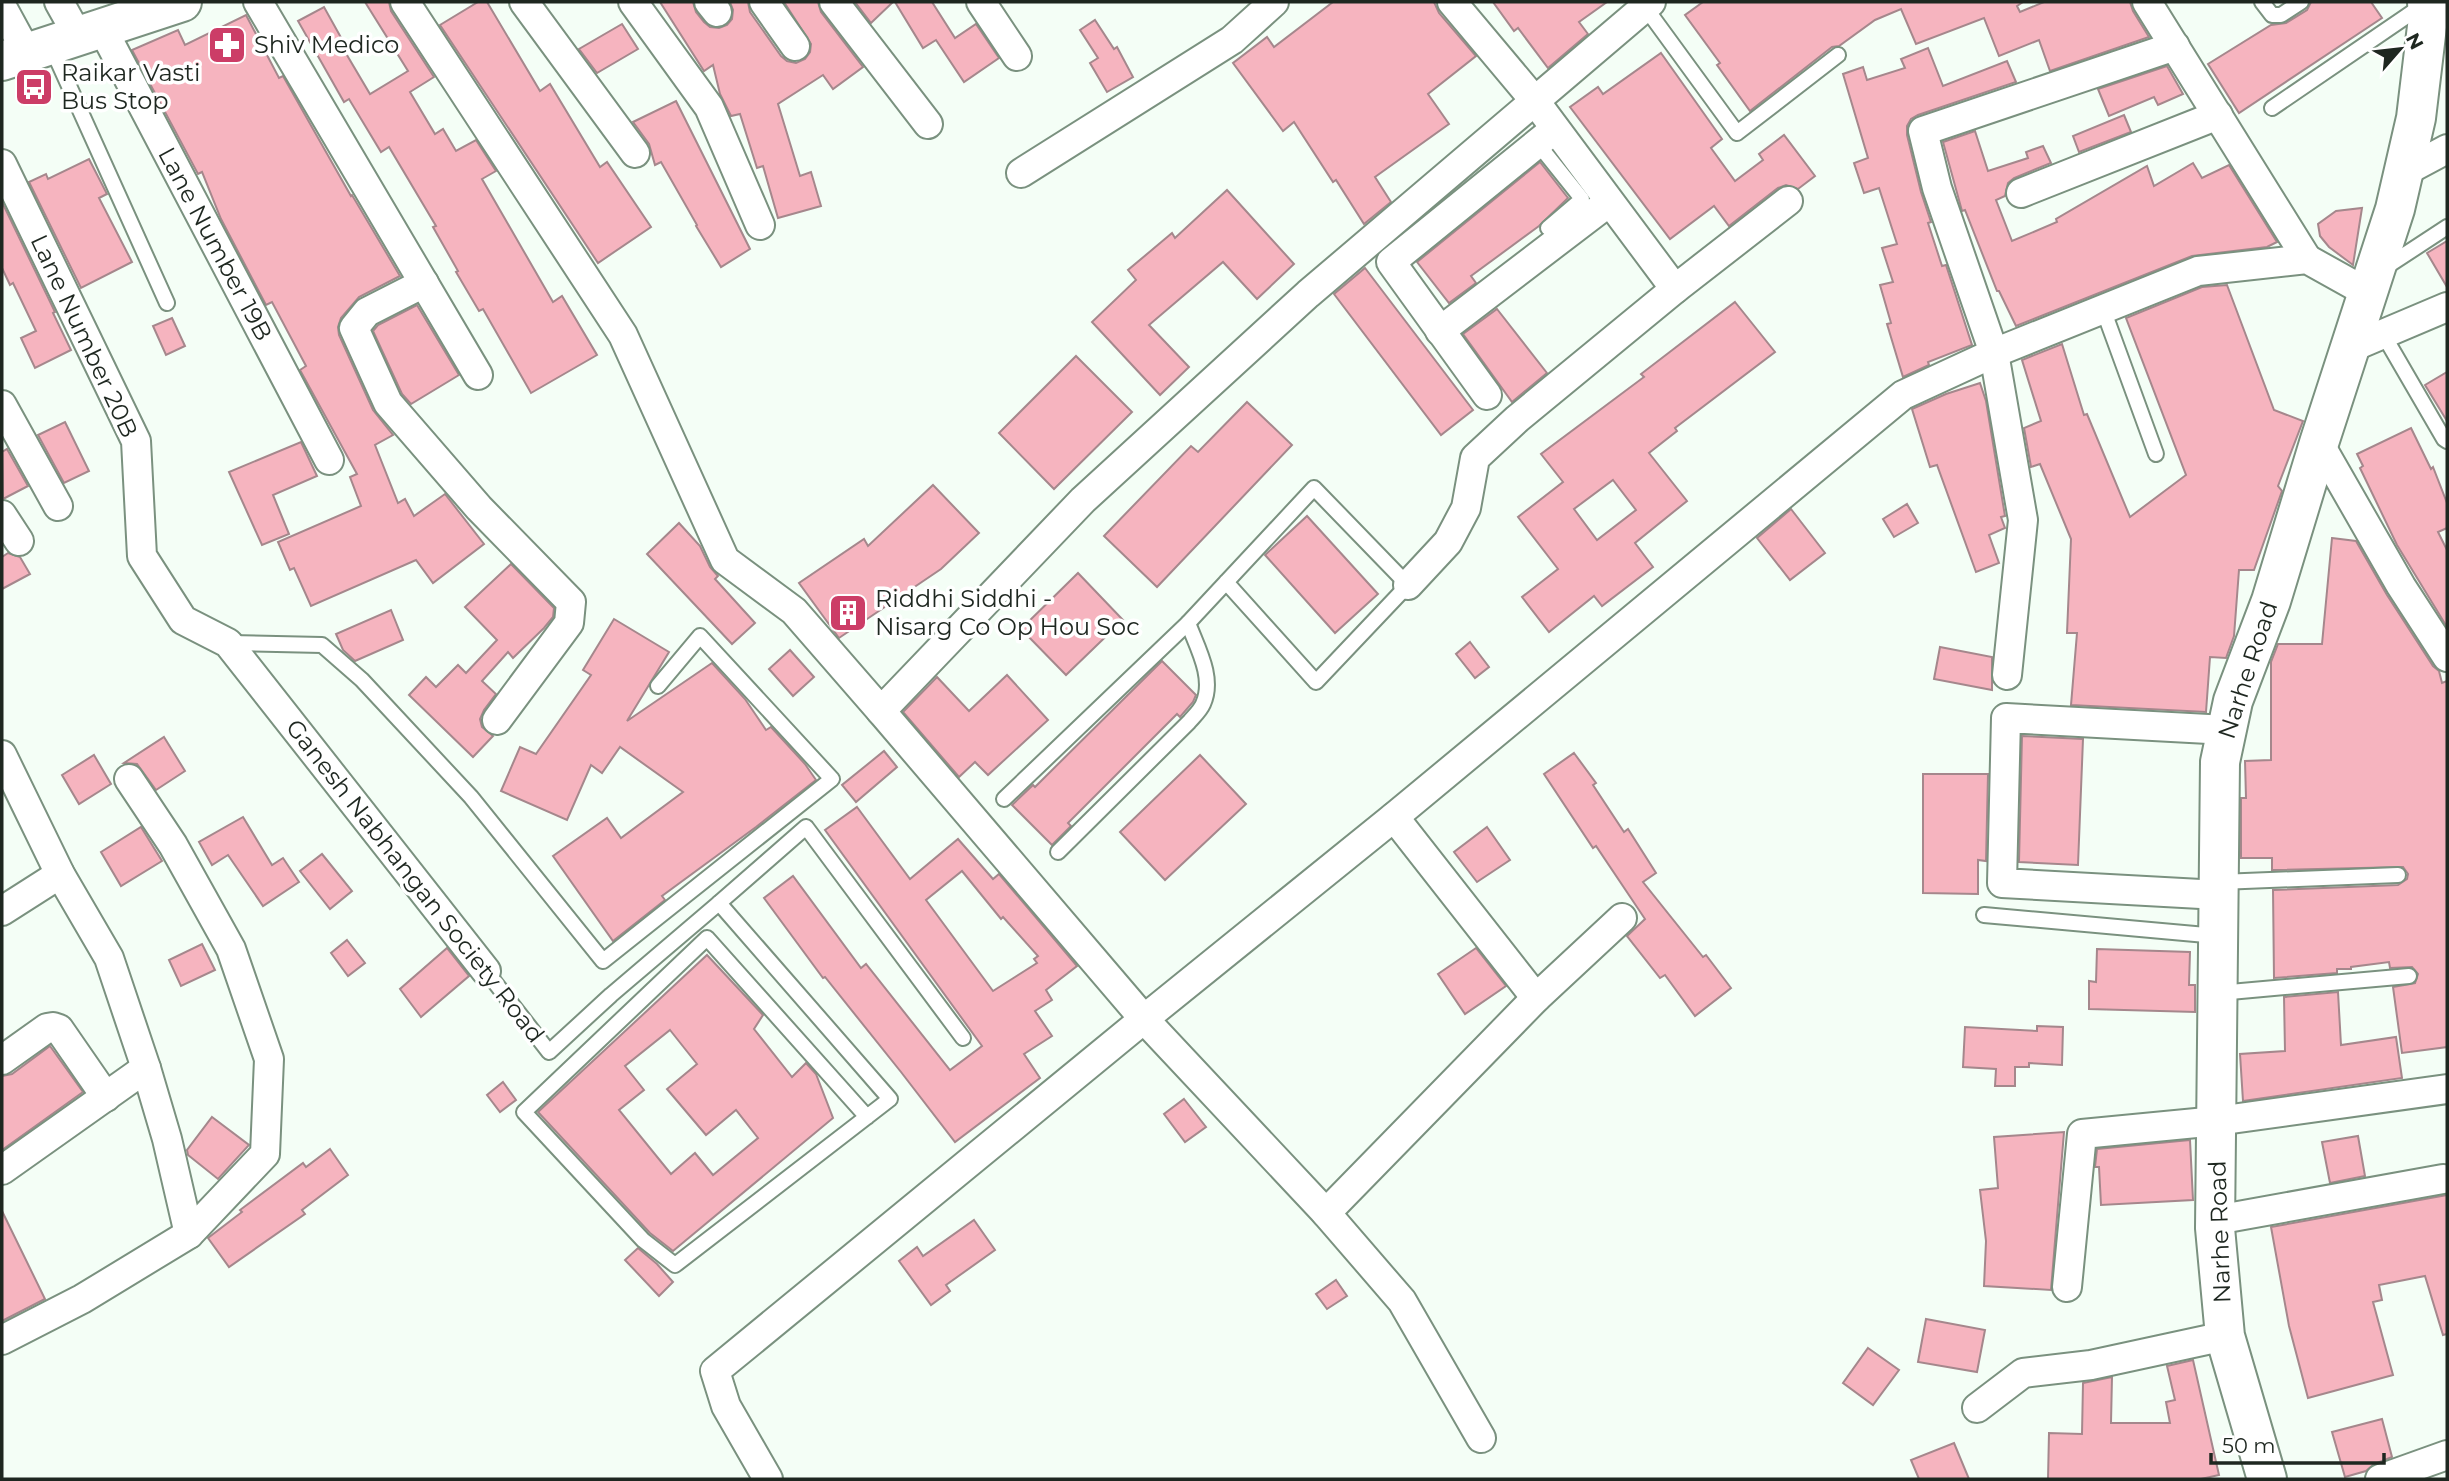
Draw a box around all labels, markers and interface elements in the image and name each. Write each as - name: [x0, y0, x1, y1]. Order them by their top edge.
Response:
- north arrow: [2365, 14, 2435, 84]
- pharmacy icon: Shiv Medico: [206, 24, 248, 66]
- text: N: [2401, 29, 2428, 53]
- place label: Shiv Medico: [254, 30, 399, 59]
- place label: Raikar Vasti Bus Stop: [61, 58, 201, 115]
- bus stop icon: Raikar Vasti Bus Stop: [13, 66, 55, 108]
- street label: Lane Number 19B: [152, 142, 279, 345]
- street label: Lane Number 20B: [25, 230, 144, 442]
- place label: Riddhi Siddhi - Nisarg Co Op Hou Soc: [875, 584, 1140, 641]
- building icon: Riddhi Siddhi - Nisarg Co Op Hou Soc: [827, 592, 869, 634]
- street label: Narhe Road: [2212, 597, 2283, 742]
- street label: Ganesh Nabhangan Society Road: [280, 713, 551, 1048]
- street label: Narhe Road: [2203, 1160, 2236, 1304]
- scale bar: [2211, 1422, 2384, 1466]
- text: 50 m: [2222, 1433, 2276, 1458]

